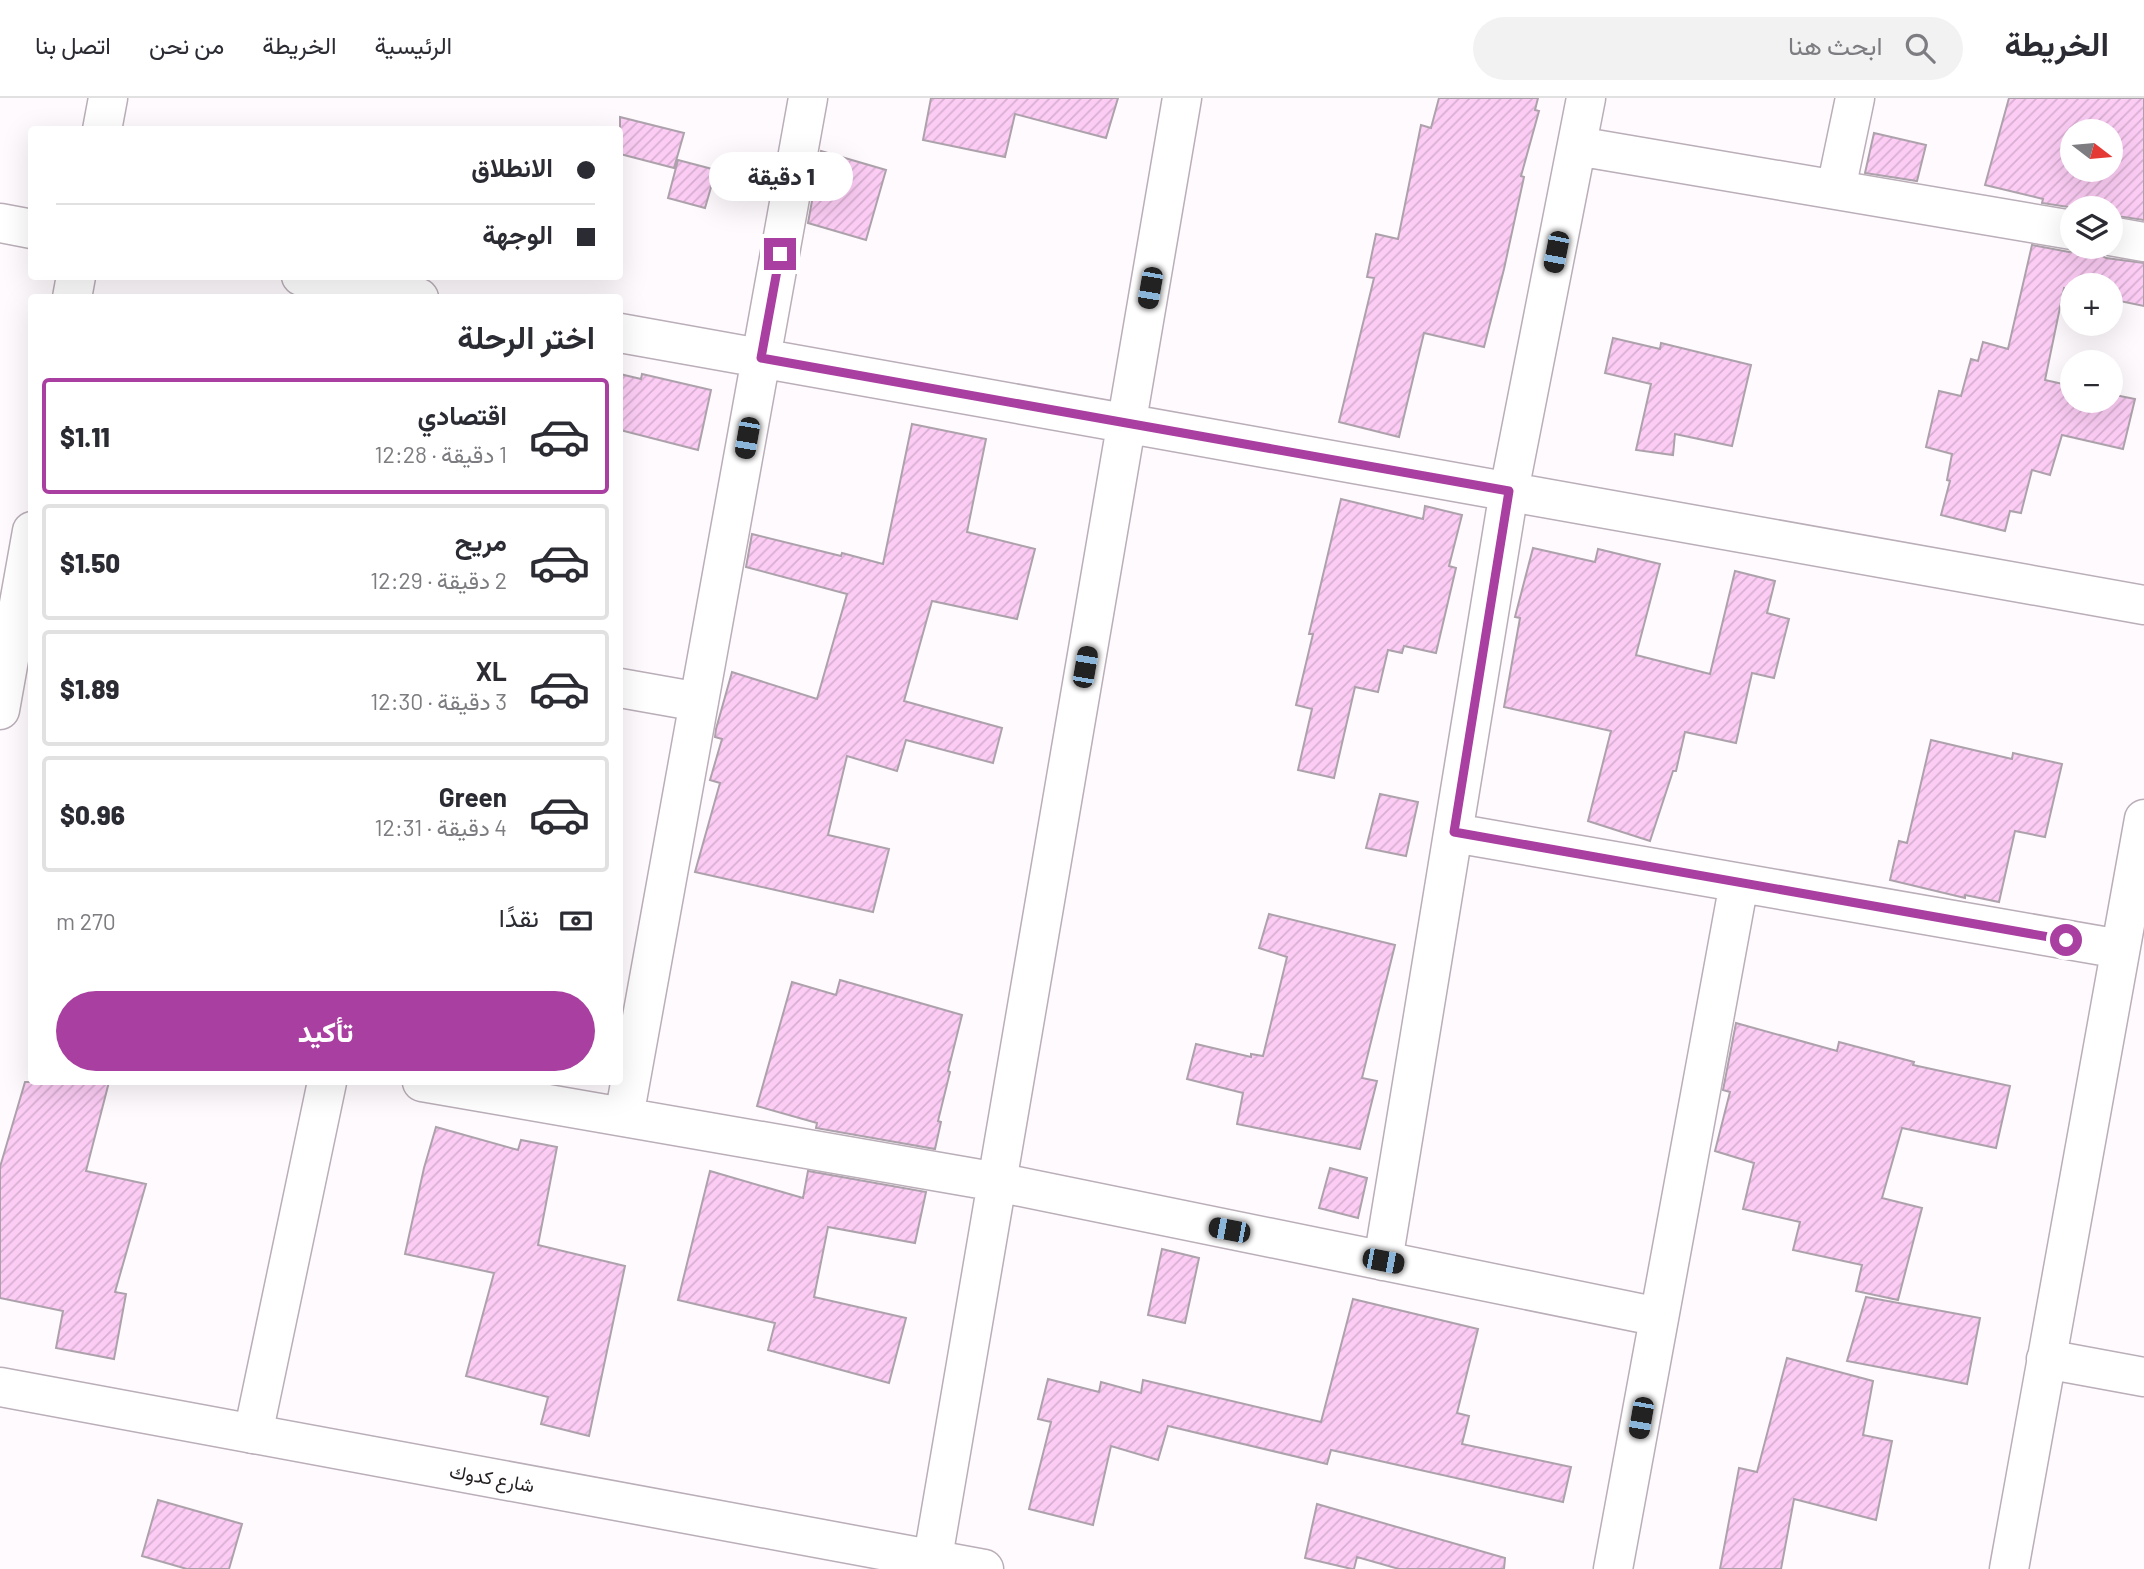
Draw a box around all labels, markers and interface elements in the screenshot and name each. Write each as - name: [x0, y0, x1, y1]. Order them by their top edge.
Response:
- search box: [1473, 17, 1963, 80]
- text: الخريطة: [2005, 23, 2109, 63]
- text: ابحث هنا: [1788, 29, 1883, 60]
- icon: search: [1901, 29, 1939, 67]
- text: اتصل بنا: [35, 30, 111, 59]
- text: من نحن: [149, 30, 224, 59]
- text: الخريطة: [262, 30, 337, 59]
- text: الرئيسية: [375, 30, 452, 59]
- north arrow: [2060, 119, 2123, 182]
- map controls: [2060, 119, 2123, 413]
- text: الانطلاق: [471, 151, 553, 182]
- callout: 1 دقيقة: [708, 152, 852, 202]
- text: 1 دقيقة: [747, 162, 815, 190]
- button: layers: [2060, 196, 2123, 259]
- text: الوجهة: [482, 218, 553, 249]
- car: [1542, 229, 1571, 275]
- route end: [764, 238, 796, 270]
- car: [1137, 265, 1164, 311]
- button: +: [2060, 273, 2123, 336]
- text: اختر الرحلة: [457, 317, 595, 355]
- button: −: [2060, 350, 2123, 413]
- text: اقتصادي: [418, 399, 507, 430]
- icon: car: [528, 405, 591, 468]
- car: [734, 415, 761, 461]
- text: $1.11: [60, 421, 110, 452]
- text: 1 دقيقة · 12:28: [375, 440, 507, 468]
- text: مريح: [455, 525, 507, 556]
- icon: car: [528, 531, 591, 594]
- text: $1.50: [60, 547, 120, 578]
- text: 2 دقيقة · 12:29: [370, 566, 507, 594]
- car: [1072, 644, 1099, 690]
- text: XL: [476, 655, 507, 686]
- icon: car: [528, 657, 591, 720]
- text: $1.89: [60, 673, 119, 704]
- text: 3 دقيقة · 12:30: [370, 687, 507, 715]
- text: Green: [439, 781, 507, 812]
- icon: car: [528, 783, 591, 846]
- text: $0.96: [60, 799, 125, 830]
- text: 4 دقيقة · 12:31: [375, 813, 507, 841]
- text: نقدًا: [499, 901, 539, 932]
- icon: cash: [557, 902, 595, 940]
- text: 270 m: [56, 907, 116, 935]
- route start: [2050, 924, 2082, 956]
- button: تأكيد: [56, 991, 595, 1071]
- car: [1207, 1216, 1252, 1244]
- car: [1361, 1247, 1406, 1275]
- car: [1628, 1395, 1655, 1441]
- street label: شارع كدوك: [448, 1459, 536, 1498]

